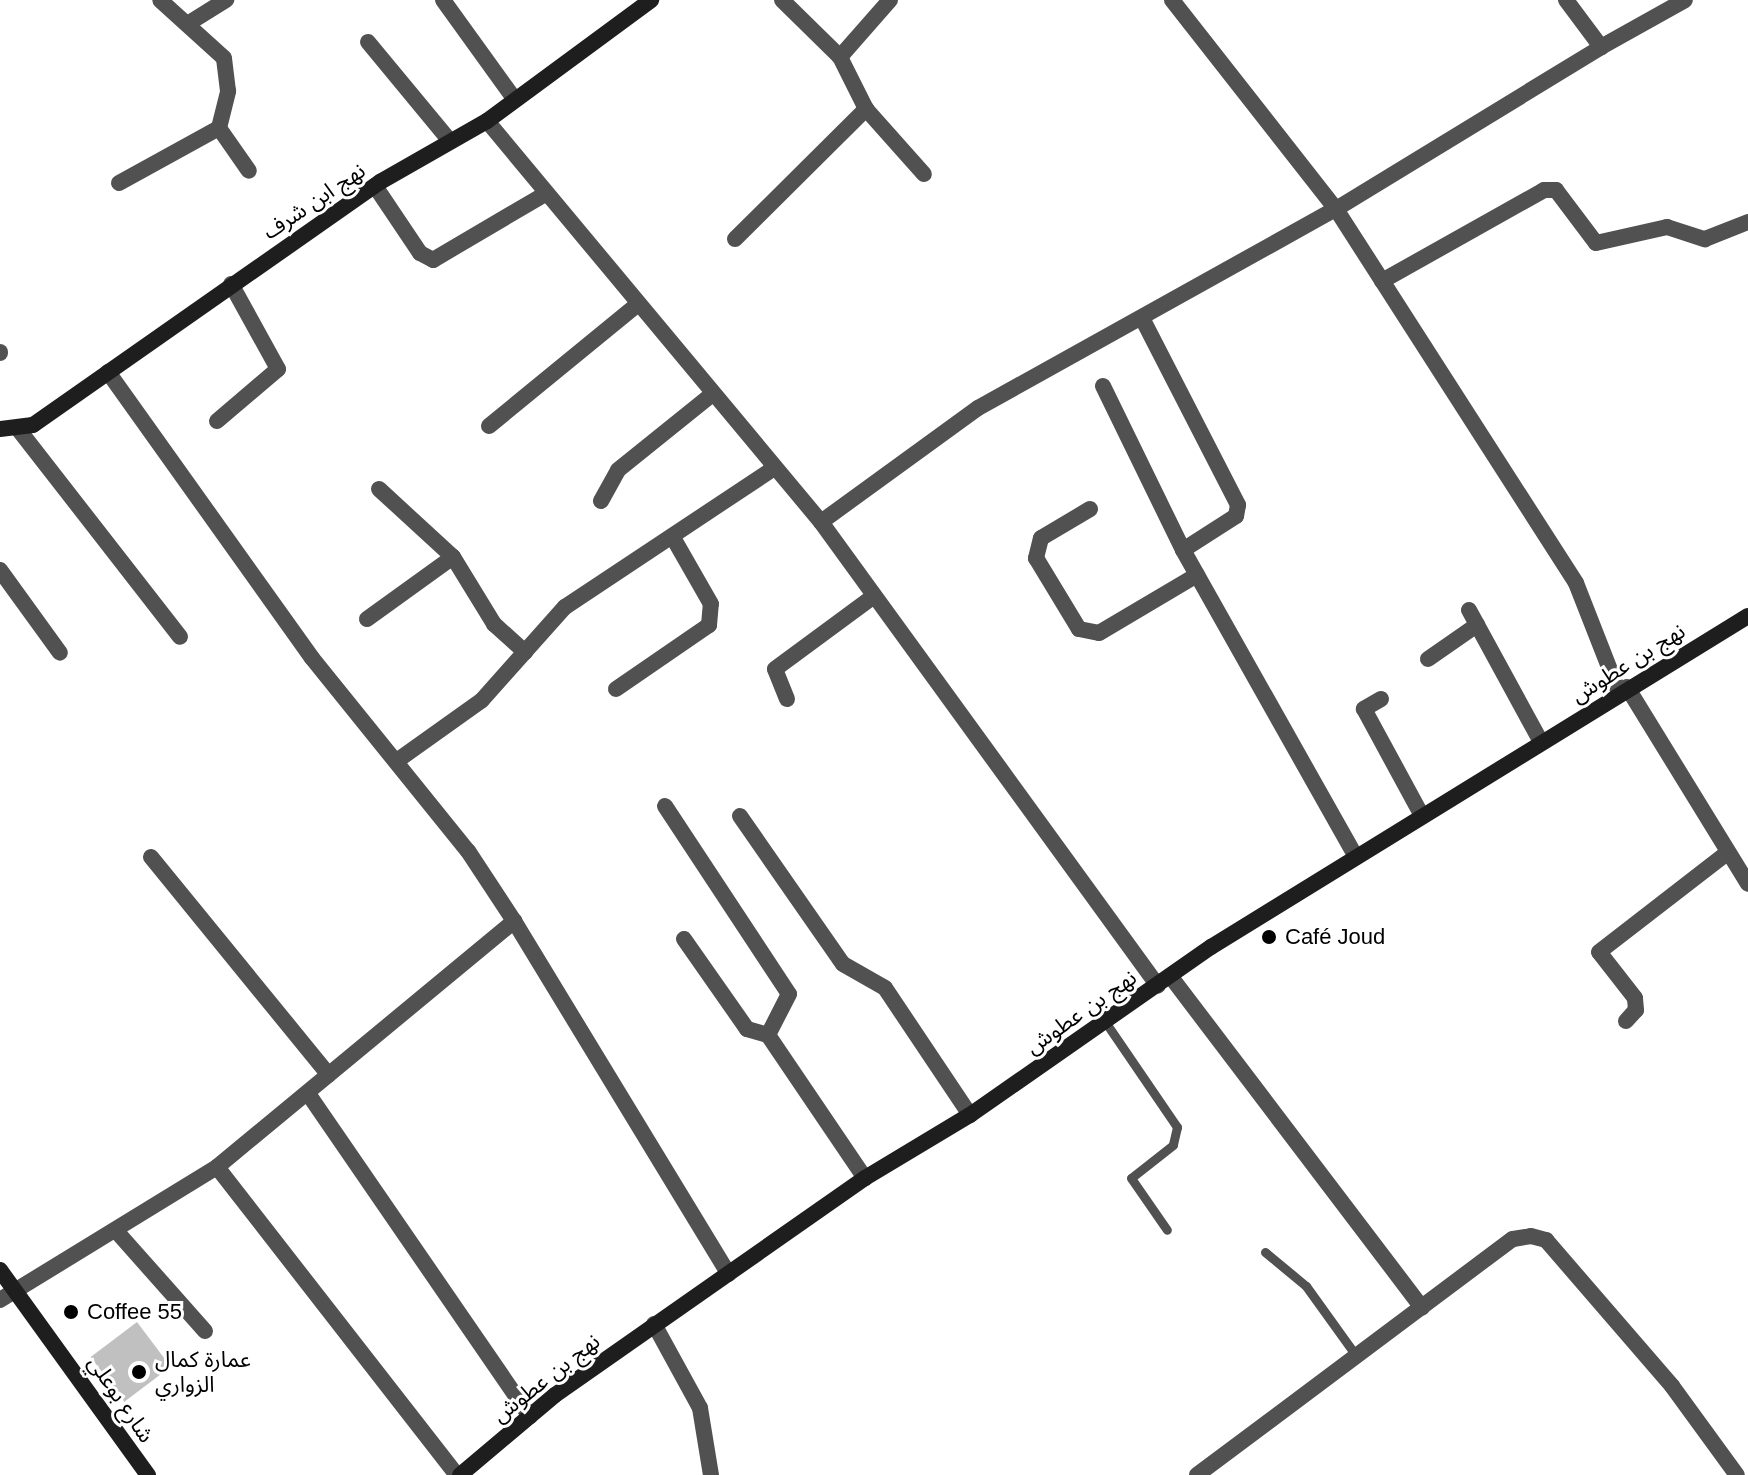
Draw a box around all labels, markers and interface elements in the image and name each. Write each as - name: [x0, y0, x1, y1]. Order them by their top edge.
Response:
- street label: نهج ابن شرف: [258, 157, 370, 245]
- street label: نهج بن عطوش: [1566, 618, 1690, 708]
- place label: Café Joud: [1285, 924, 1385, 950]
- marker: Café Joud: [1260, 928, 1278, 946]
- street label: نهج بن عطوش: [1021, 964, 1141, 1060]
- place label: Coffee 55: [87, 1299, 182, 1325]
- marker: Coffee 55: [62, 1303, 80, 1321]
- street label: نهج بن عطوش: [487, 1328, 605, 1428]
- place label: عمارة كمال الزواري: [155, 1346, 251, 1398]
- street label: شارع بوعلي: [82, 1351, 160, 1447]
- marker: عمارة كمال الزواري: [130, 1363, 148, 1381]

